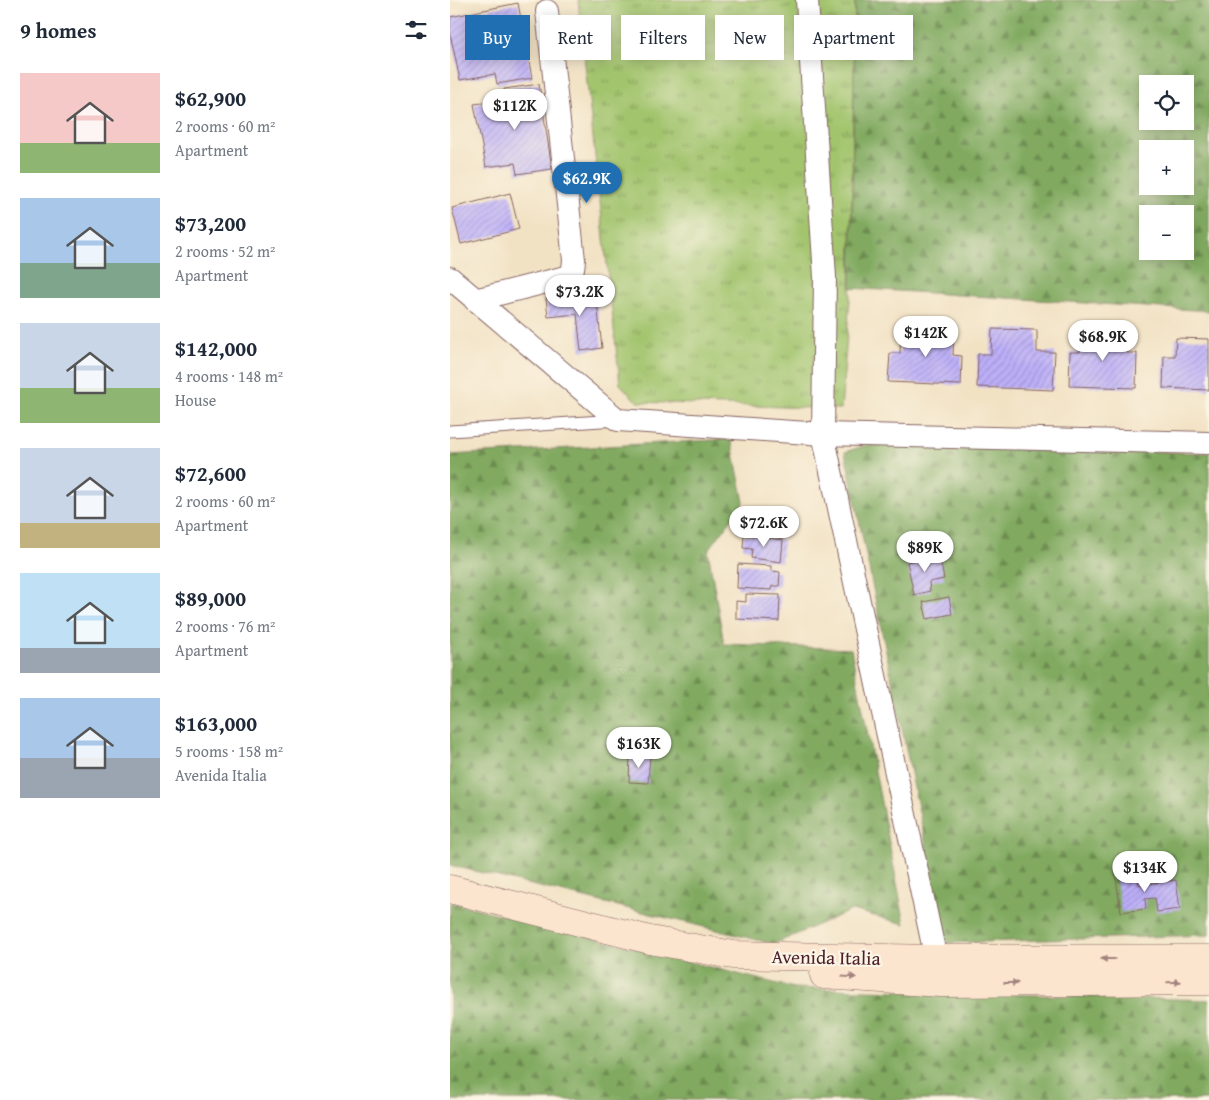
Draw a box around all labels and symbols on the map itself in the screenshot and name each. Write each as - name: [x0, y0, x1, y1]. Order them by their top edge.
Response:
- pin: $112K: [480, 88, 550, 131]
- pin: $62.9K: [546, 162, 628, 204]
- pin: $73.2K: [539, 274, 621, 317]
- pin: $142K: [891, 316, 961, 358]
- pin: $68.9K: [1062, 320, 1144, 362]
- pin: $72.6K: [723, 506, 805, 548]
- pin: $89K: [895, 530, 955, 573]
- pin: $163K: [604, 726, 674, 769]
- pin: $134K: [1110, 850, 1180, 893]
- street label: Avenida Italia: [771, 942, 881, 972]
- one-way arrow: [1100, 955, 1116, 963]
- one-way arrow: [841, 973, 857, 981]
- one-way arrow: [1166, 978, 1182, 986]
- one-way arrow: [1003, 979, 1019, 987]

